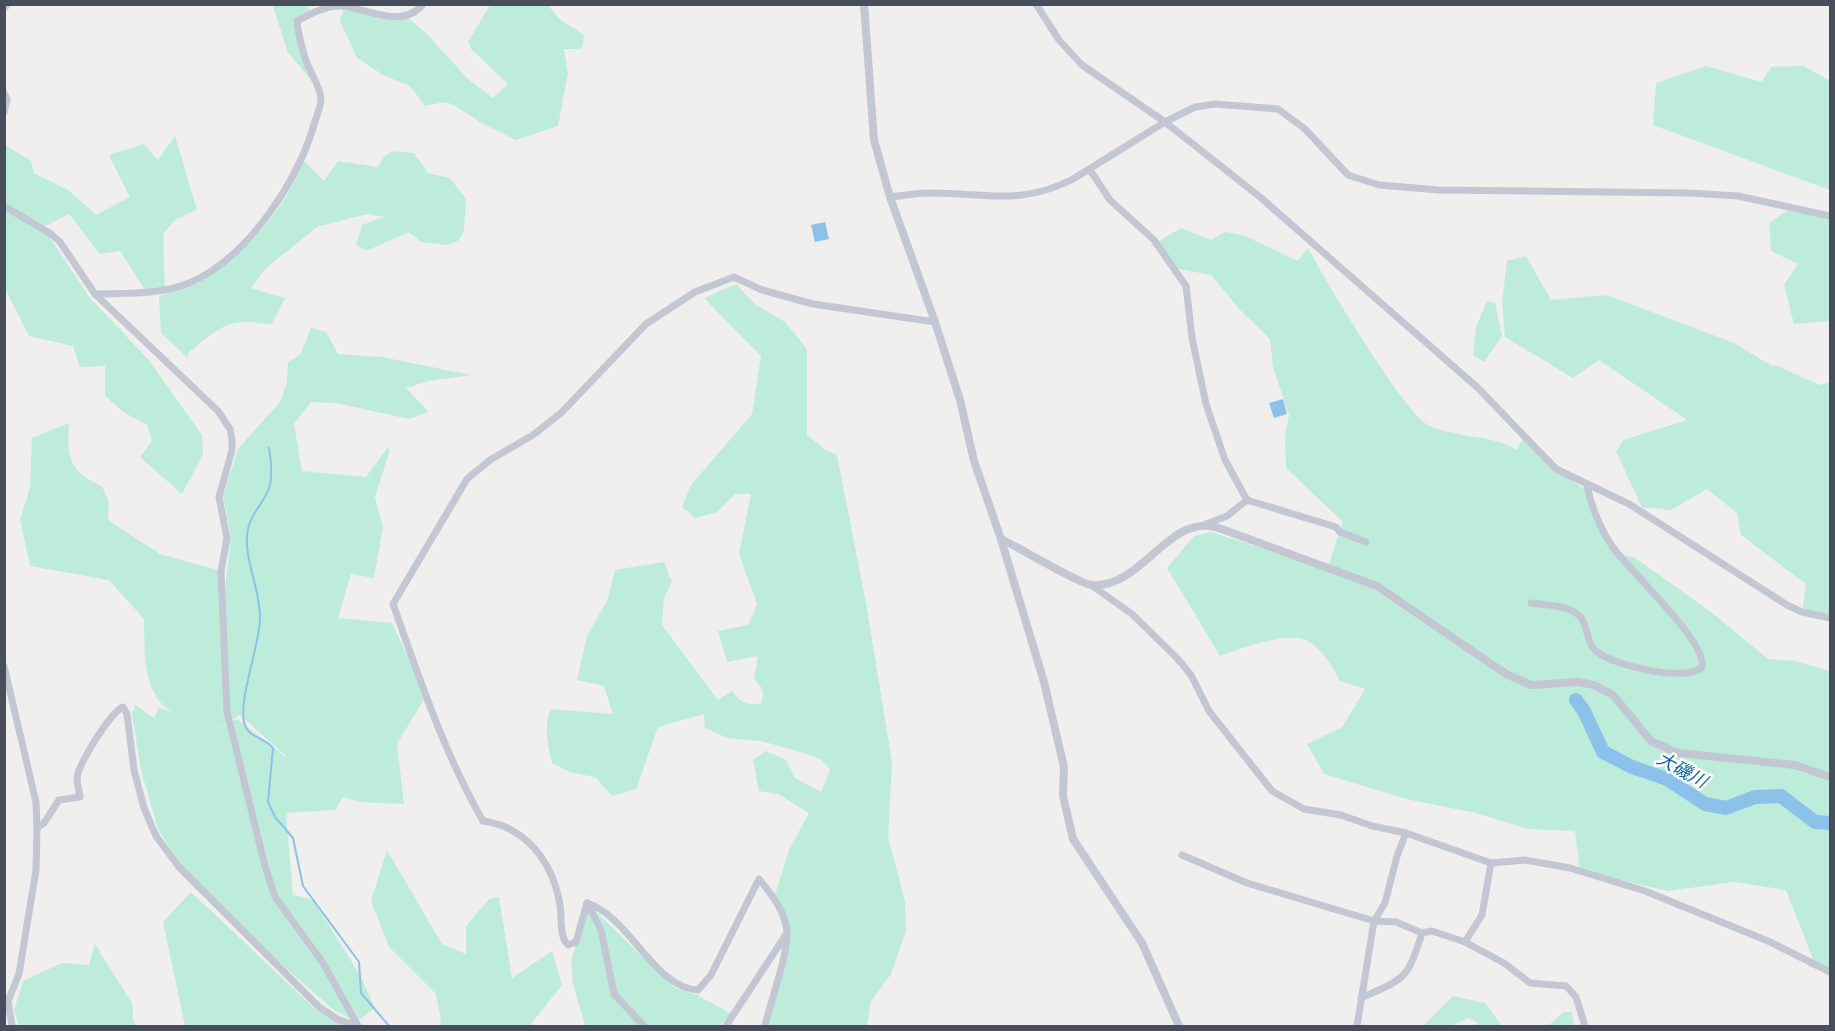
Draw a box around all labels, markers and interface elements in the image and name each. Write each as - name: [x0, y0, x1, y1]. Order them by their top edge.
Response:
- water label: 大磯川: [1654, 746, 1713, 793]

